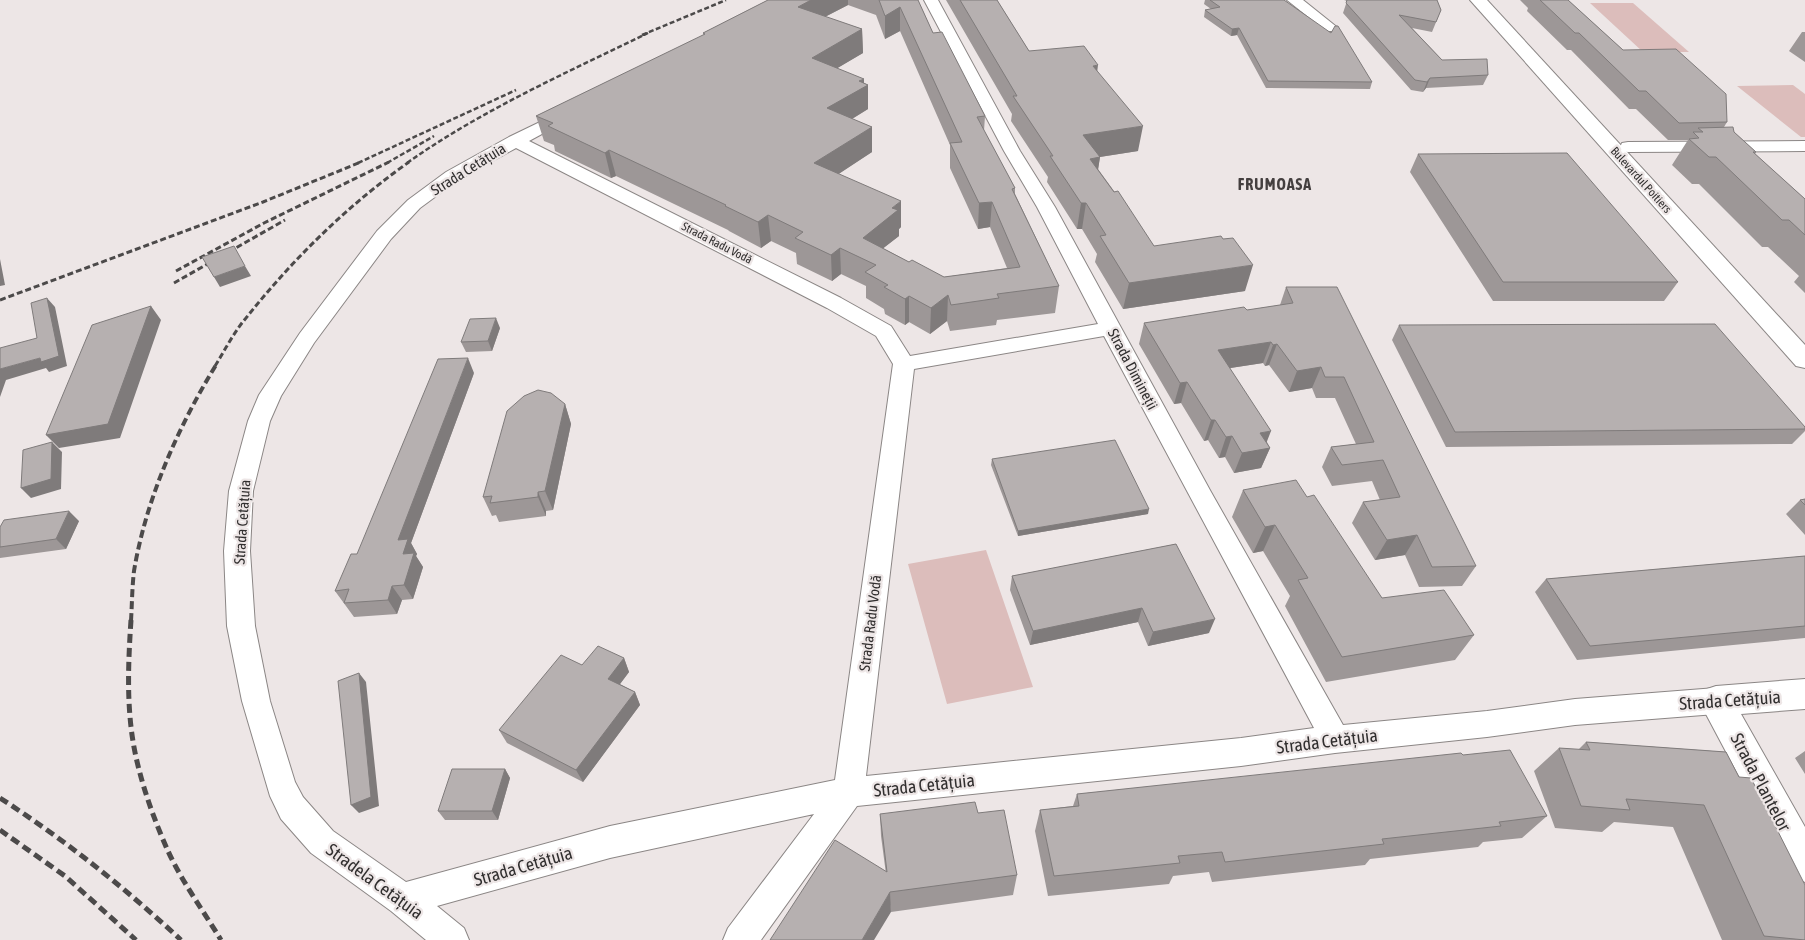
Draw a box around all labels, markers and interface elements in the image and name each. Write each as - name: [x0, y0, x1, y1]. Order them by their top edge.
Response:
- street label: Strada Cetățuia: [428, 139, 508, 199]
- street label: Bulevardul Poitiers: [1608, 144, 1674, 216]
- district label: FRUMOASA: [1238, 175, 1312, 193]
- street label: Strada Radu Vodă: [679, 219, 755, 267]
- street label: Strada Dimineții: [1105, 326, 1161, 412]
- street label: Strada Cetățuia: [231, 479, 253, 565]
- street label: Strada Radu Vodă: [856, 574, 884, 672]
- street label: Strada Cetățuia: [1679, 686, 1781, 714]
- street label: Strada Cetățuia: [1275, 724, 1379, 758]
- street label: Strada Plantelor: [1726, 730, 1796, 835]
- street label: Strada Cetățuia: [872, 769, 976, 801]
- street label: Stradela Cetățuia: [322, 839, 428, 923]
- street label: Strada Cetățuia: [471, 842, 575, 890]

